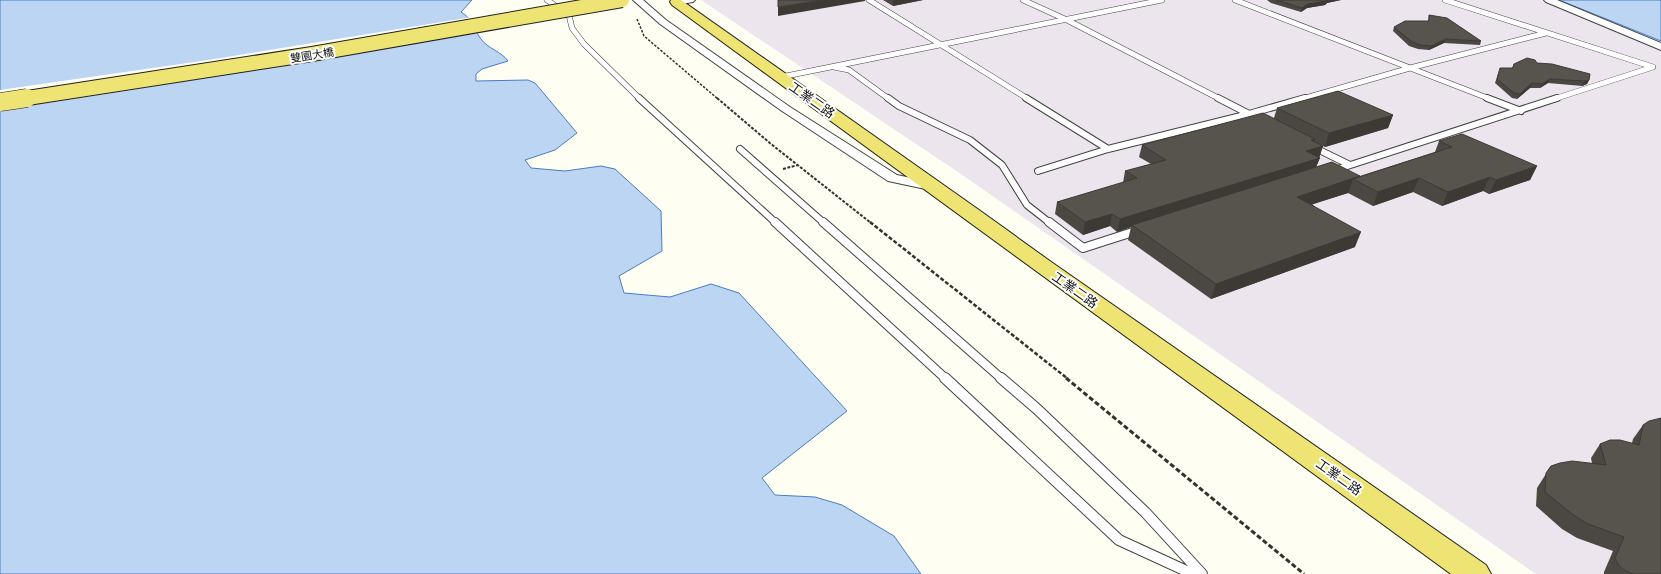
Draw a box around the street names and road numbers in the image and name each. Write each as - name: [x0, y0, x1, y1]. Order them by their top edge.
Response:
- street label: 雙園大橋: [289, 45, 335, 65]
- street label: 工業二路: [786, 78, 838, 122]
- street label: 工業二路: [1049, 268, 1101, 312]
- street label: 工業二路: [1313, 455, 1365, 499]

